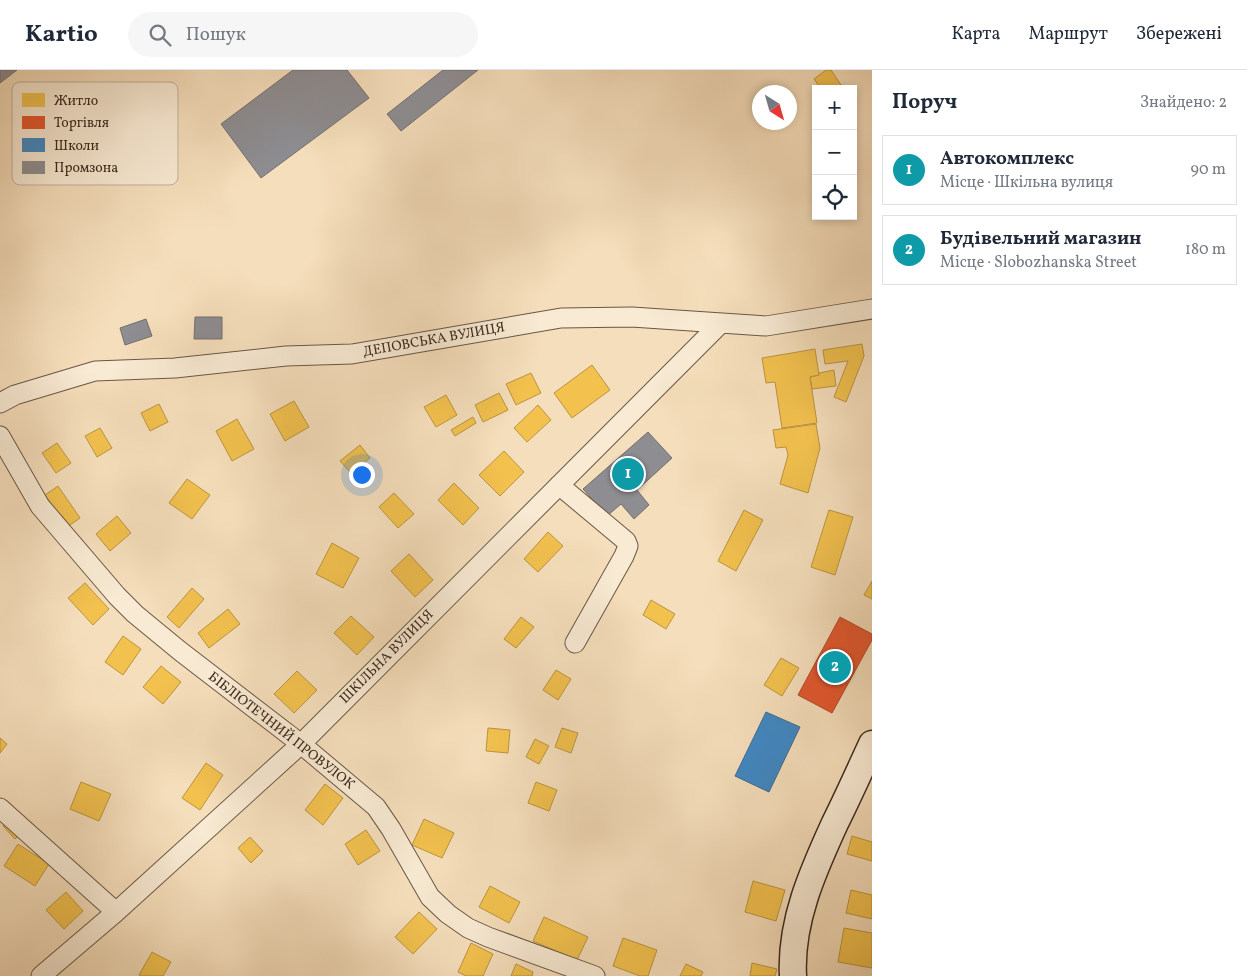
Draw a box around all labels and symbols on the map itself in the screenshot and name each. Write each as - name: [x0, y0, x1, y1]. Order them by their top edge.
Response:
- legend: [12, 82, 178, 185]
- north arrow: [752, 85, 797, 130]
- text: Житло: [54, 92, 98, 111]
- text: Торгівля: [54, 114, 109, 133]
- text: Школи: [54, 137, 99, 156]
- text: Промзона: [54, 159, 118, 178]
- street label: ДЕПОВСЬКА ВУЛИЦЯ: [362, 318, 506, 362]
- pin: 1: [612, 455, 644, 493]
- your location: [349, 462, 375, 488]
- street label: ШКІЛЬНА ВУЛИЦЯ: [336, 606, 438, 708]
- pin: 2: [819, 648, 851, 686]
- street label: БІБЛІОТЕЧНИЙ ПРОВУЛОК: [204, 667, 359, 794]

